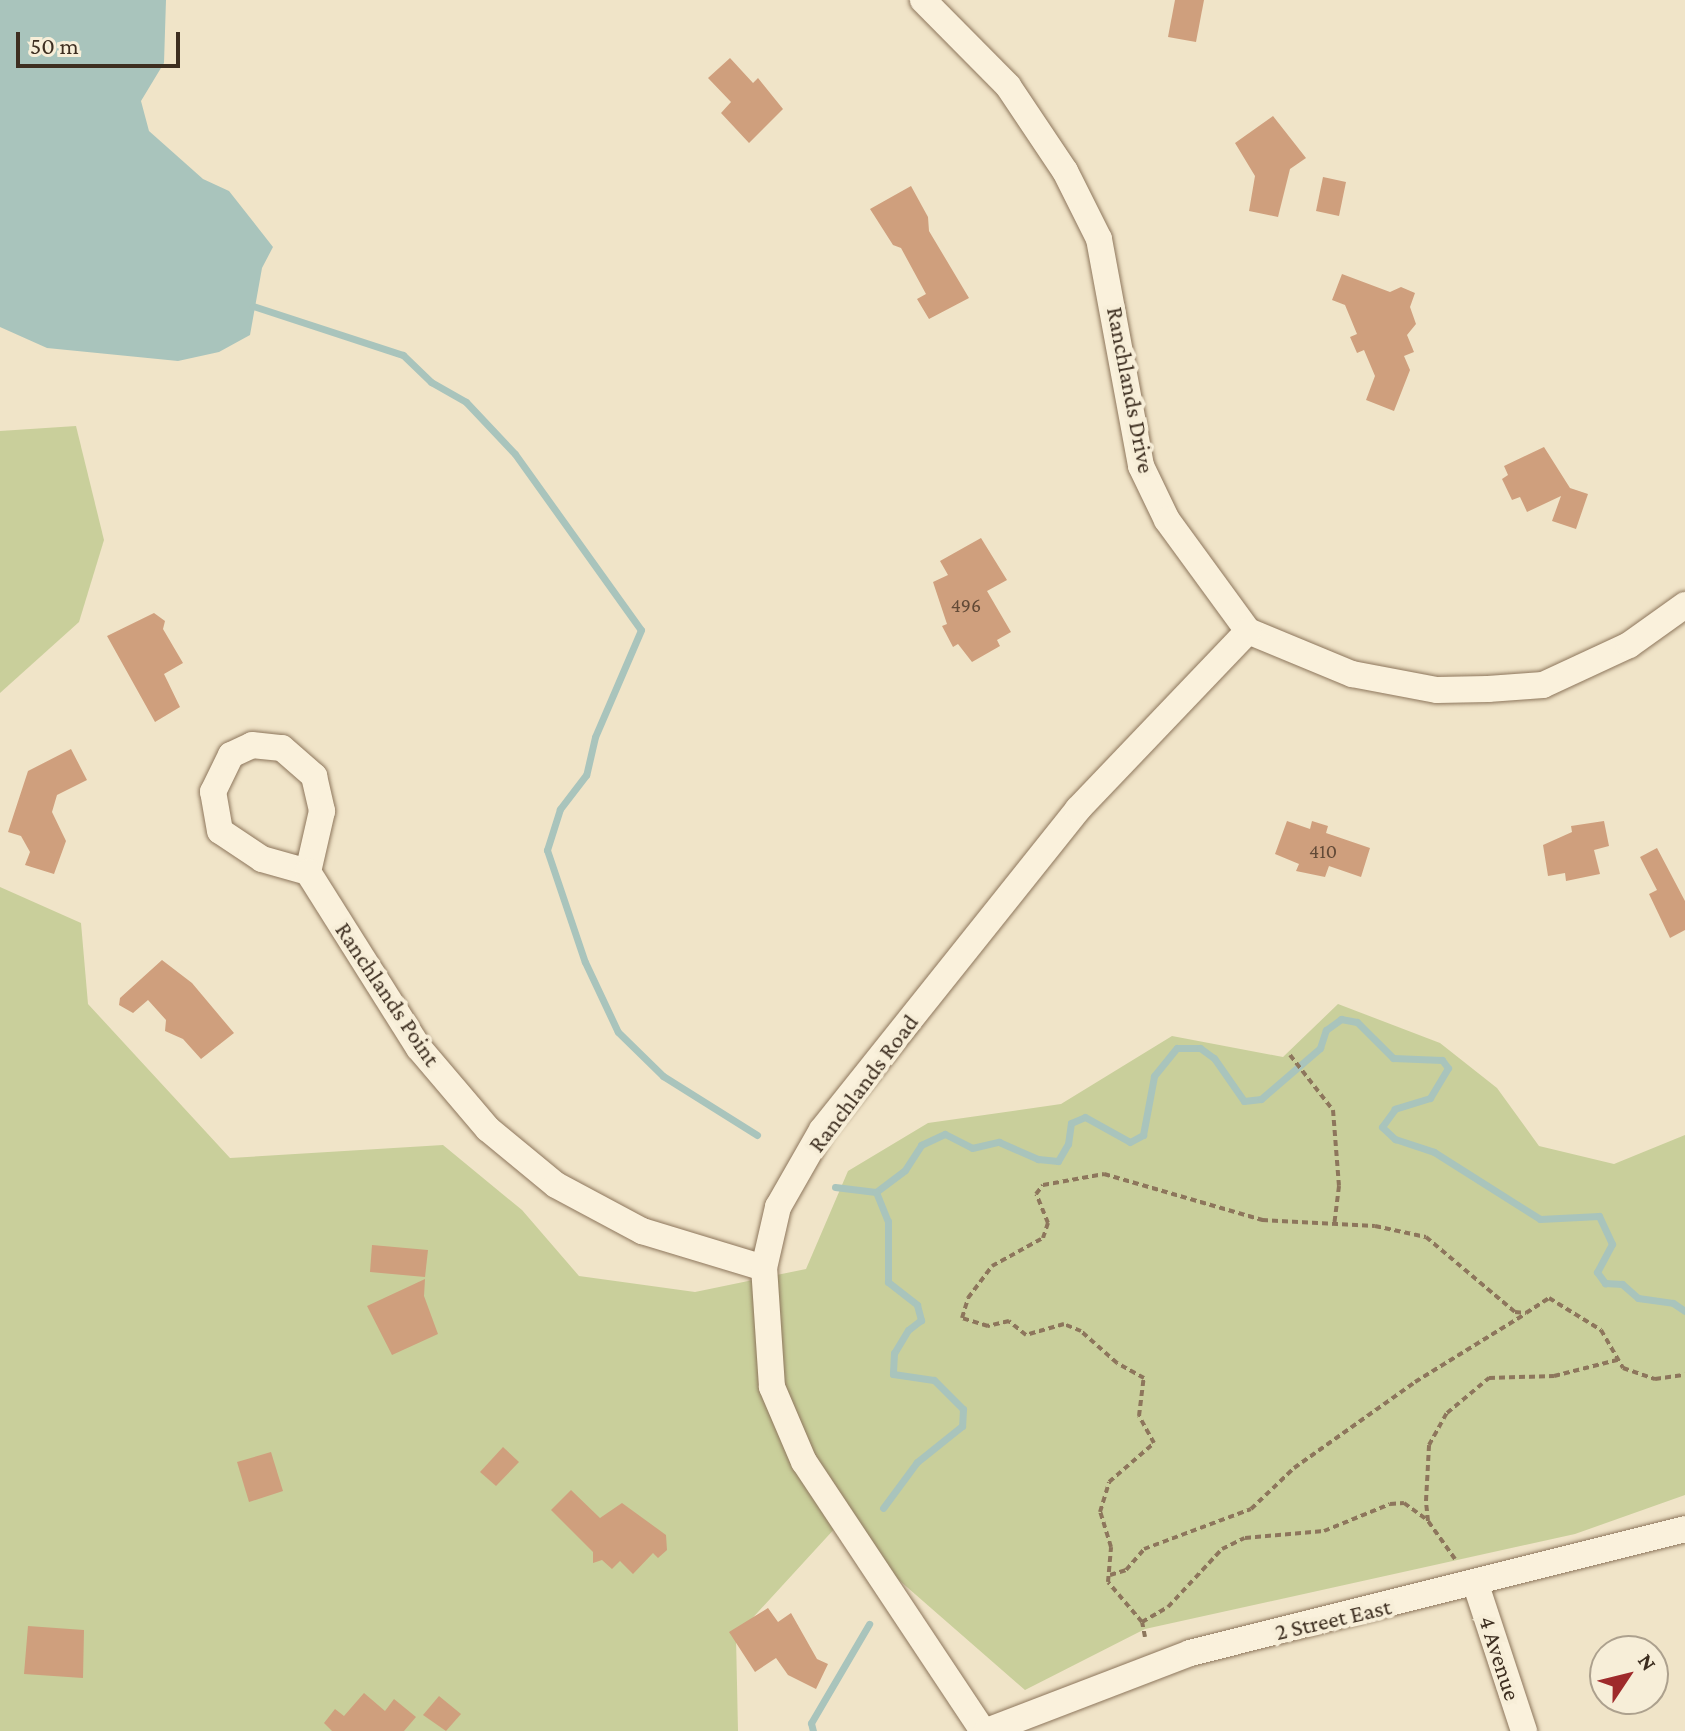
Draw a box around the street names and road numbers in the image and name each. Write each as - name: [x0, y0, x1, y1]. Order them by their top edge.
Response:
- street label: Ranchlands Drive: [1101, 304, 1161, 476]
- street label: Ranchlands Point: [329, 917, 447, 1071]
- street label: Ranchlands Road: [802, 1008, 924, 1158]
- street label: 2 Street East: [1272, 1592, 1394, 1646]
- street label: 4 Avenue: [1473, 1612, 1527, 1704]

